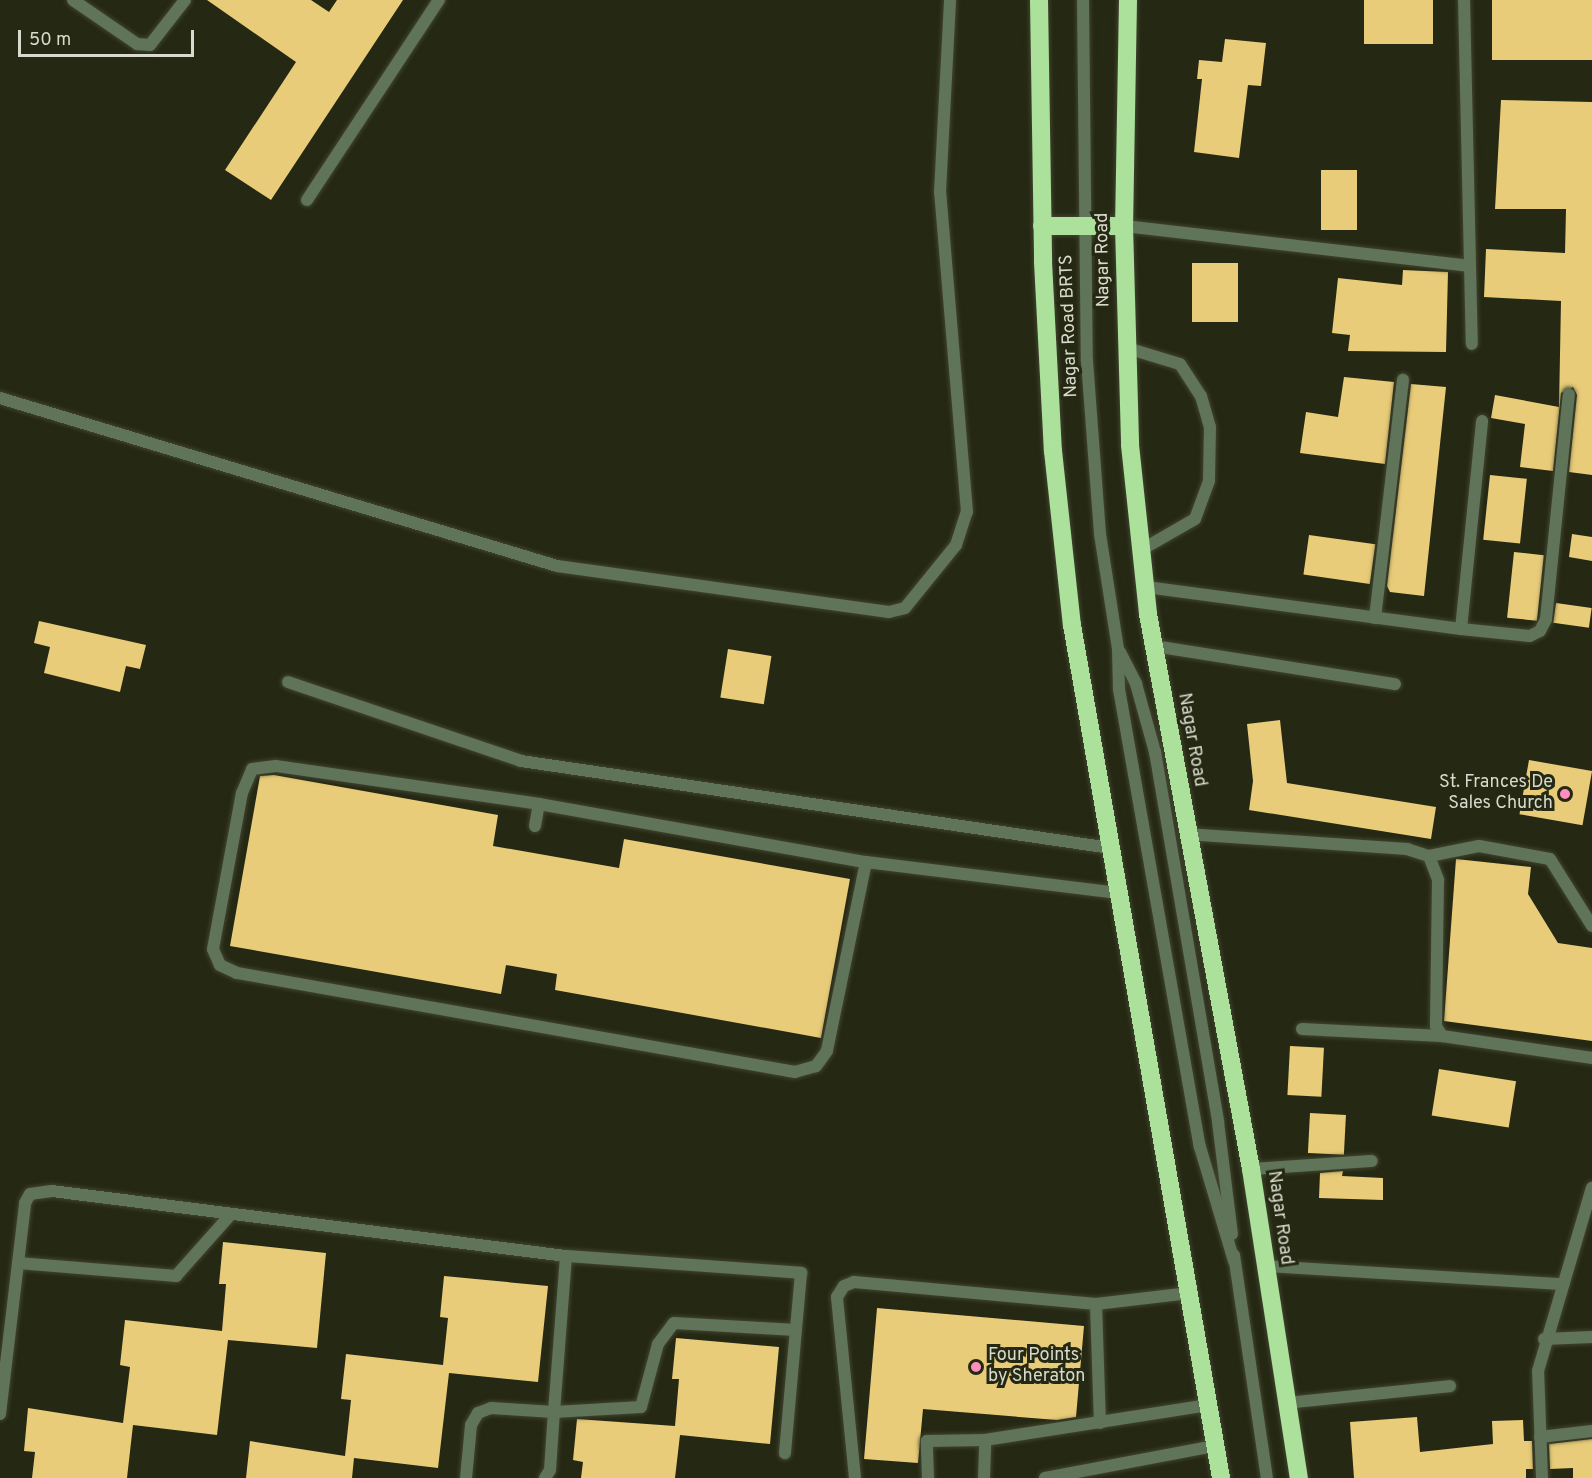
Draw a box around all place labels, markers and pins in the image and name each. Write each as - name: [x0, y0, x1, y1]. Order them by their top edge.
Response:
- place label: St. Frances De Sales Church: [1439, 773, 1553, 816]
- marker: St. Frances De Sales Church: [1558, 787, 1572, 801]
- place label: Four Points by Sheraton: [988, 1346, 1085, 1388]
- marker: Four Points by Sheraton: [969, 1360, 983, 1374]

